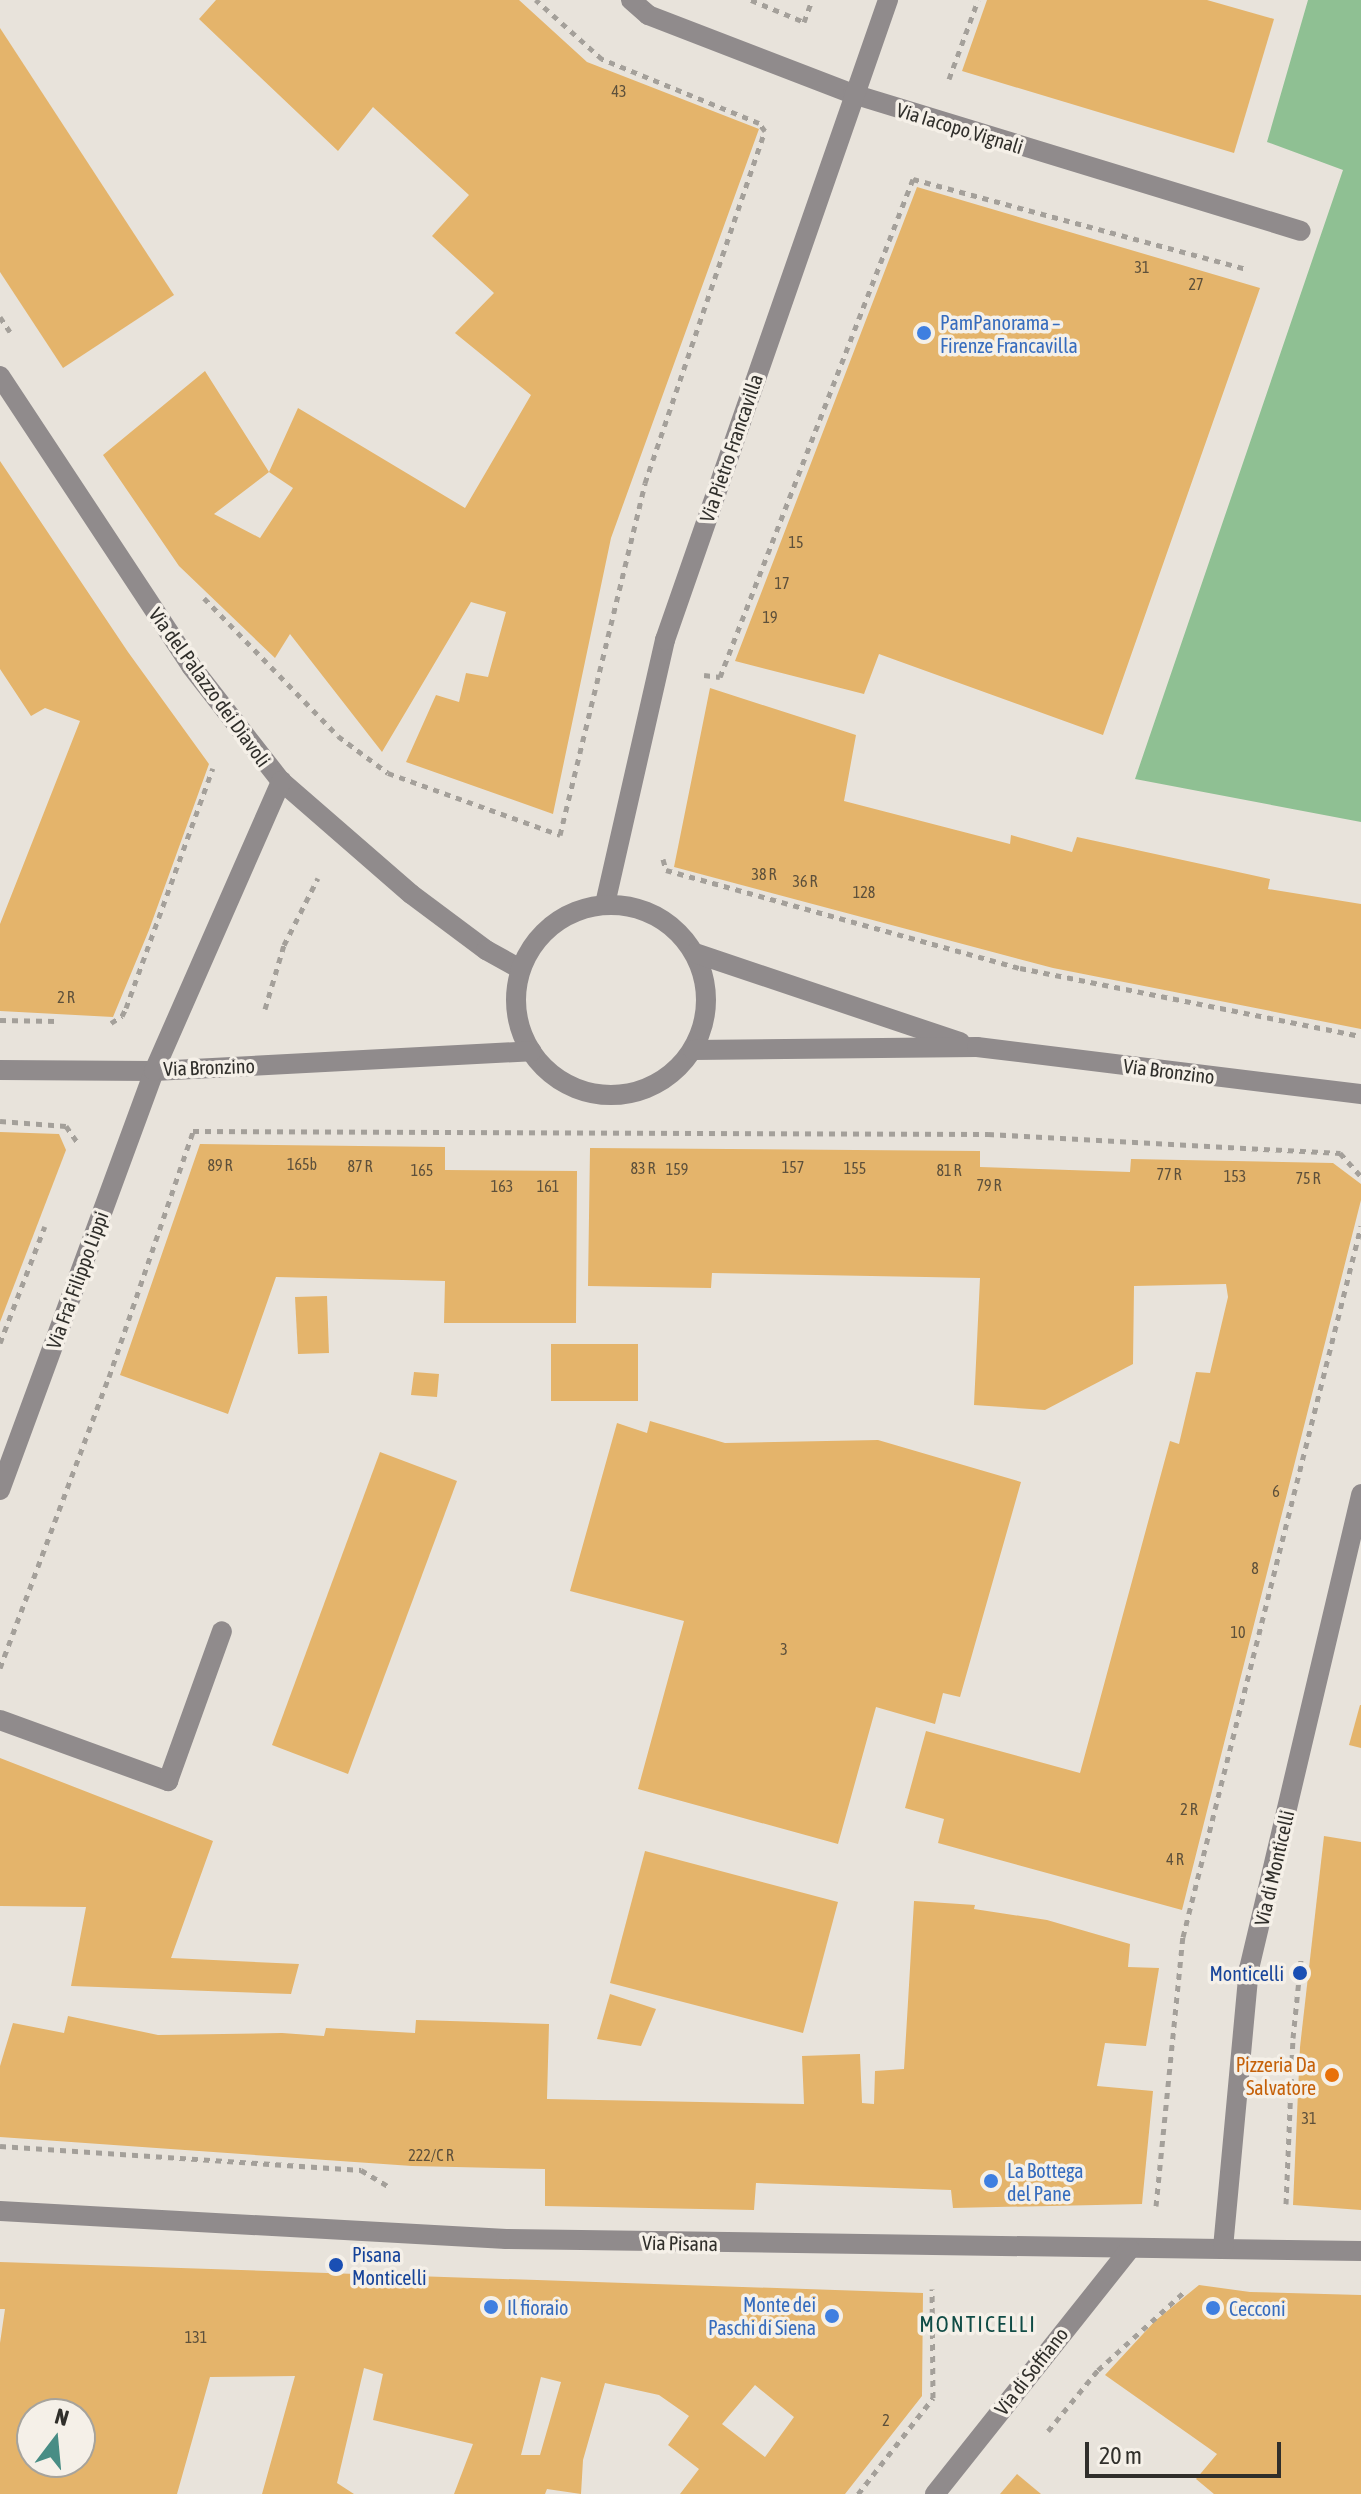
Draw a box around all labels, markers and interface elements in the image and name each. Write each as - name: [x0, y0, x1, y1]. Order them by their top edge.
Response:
- house number: 43: [611, 81, 627, 101]
- street label: Via Iacopo Vignali: [894, 97, 1026, 159]
- house number: 31: [1134, 257, 1150, 277]
- house number: 27: [1188, 274, 1204, 294]
- place label: PamPanorama – Firenze Francavilla: [940, 310, 1078, 357]
- marker: PamPanorama – Firenze Francavilla: [915, 324, 933, 342]
- street label: Via Pietro Francavilla: [694, 371, 768, 525]
- house number: 15: [788, 532, 804, 552]
- house number: 17: [774, 573, 790, 593]
- street label: Via del Palazzo dei Diavoli: [144, 603, 276, 771]
- house number: 19: [762, 607, 778, 627]
- house number: 38 R: [751, 864, 777, 884]
- house number: 36 R: [792, 871, 818, 891]
- house number: 128: [853, 882, 875, 902]
- house number: 2 R: [57, 987, 75, 1007]
- street label: Via Bronzino: [163, 1053, 255, 1081]
- street label: Via Bronzino: [1122, 1053, 1216, 1089]
- house number: 165b: [287, 1154, 317, 1174]
- house number: 89 R: [207, 1155, 233, 1175]
- house number: 87 R: [347, 1156, 373, 1176]
- house number: 157: [782, 1157, 804, 1177]
- house number: 83 R: [630, 1158, 656, 1178]
- house number: 155: [844, 1158, 866, 1178]
- house number: 159: [666, 1159, 688, 1179]
- house number: 165: [411, 1160, 433, 1180]
- house number: 81 R: [936, 1160, 962, 1180]
- house number: 77 R: [1156, 1164, 1182, 1184]
- house number: 153: [1224, 1166, 1246, 1186]
- house number: 75 R: [1295, 1168, 1321, 1188]
- house number: 79 R: [976, 1175, 1002, 1195]
- house number: 163: [491, 1176, 513, 1196]
- house number: 161: [537, 1176, 559, 1196]
- street label: Via Fra' Filippo Lippi: [41, 1208, 113, 1352]
- house number: 6: [1272, 1481, 1280, 1501]
- house number: 8: [1251, 1558, 1259, 1578]
- house number: 10: [1230, 1622, 1246, 1642]
- house number: 3: [780, 1639, 788, 1659]
- house number: 2 R: [1180, 1799, 1198, 1819]
- street label: Via di Monticelli: [1249, 1808, 1299, 1928]
- house number: 4 R: [1166, 1849, 1184, 1869]
- place label: Monticelli: [1209, 1961, 1284, 1985]
- marker: Monticelli: [1291, 1964, 1309, 1982]
- place label: Pizzeria Da Salvatore: [1236, 2052, 1316, 2099]
- marker: Pizzeria Da Salvatore: [1323, 2066, 1341, 2084]
- house number: 31: [1301, 2108, 1317, 2128]
- house number: 222/C R: [408, 2145, 454, 2165]
- place label: La Bottega del Pane: [1007, 2158, 1084, 2205]
- marker: La Bottega del Pane: [982, 2172, 1000, 2190]
- street label: Via Pisana: [642, 2230, 718, 2256]
- place label: Pisana Monticelli: [352, 2242, 427, 2289]
- marker: Pisana Monticelli: [327, 2256, 345, 2274]
- place label: Monte dei Paschi di Siena: [708, 2292, 816, 2339]
- place label: Il fioraio: [507, 2295, 568, 2319]
- place label: Cecconi: [1229, 2296, 1285, 2320]
- marker: Il fioraio: [482, 2298, 500, 2316]
- marker: Cecconi: [1204, 2299, 1222, 2317]
- marker: Monte dei Paschi di Siena: [823, 2307, 841, 2325]
- district label: MONTICELLI: [919, 2312, 1037, 2338]
- street label: Via di Soffiano: [989, 2322, 1073, 2420]
- house number: 131: [185, 2327, 207, 2347]
- north arrow: [16, 2398, 96, 2478]
- text: N: [52, 2403, 72, 2431]
- house number: 2: [882, 2410, 890, 2430]
- scale bar: [1089, 2426, 1285, 2476]
- text: 20 m: [1099, 2442, 1142, 2469]

